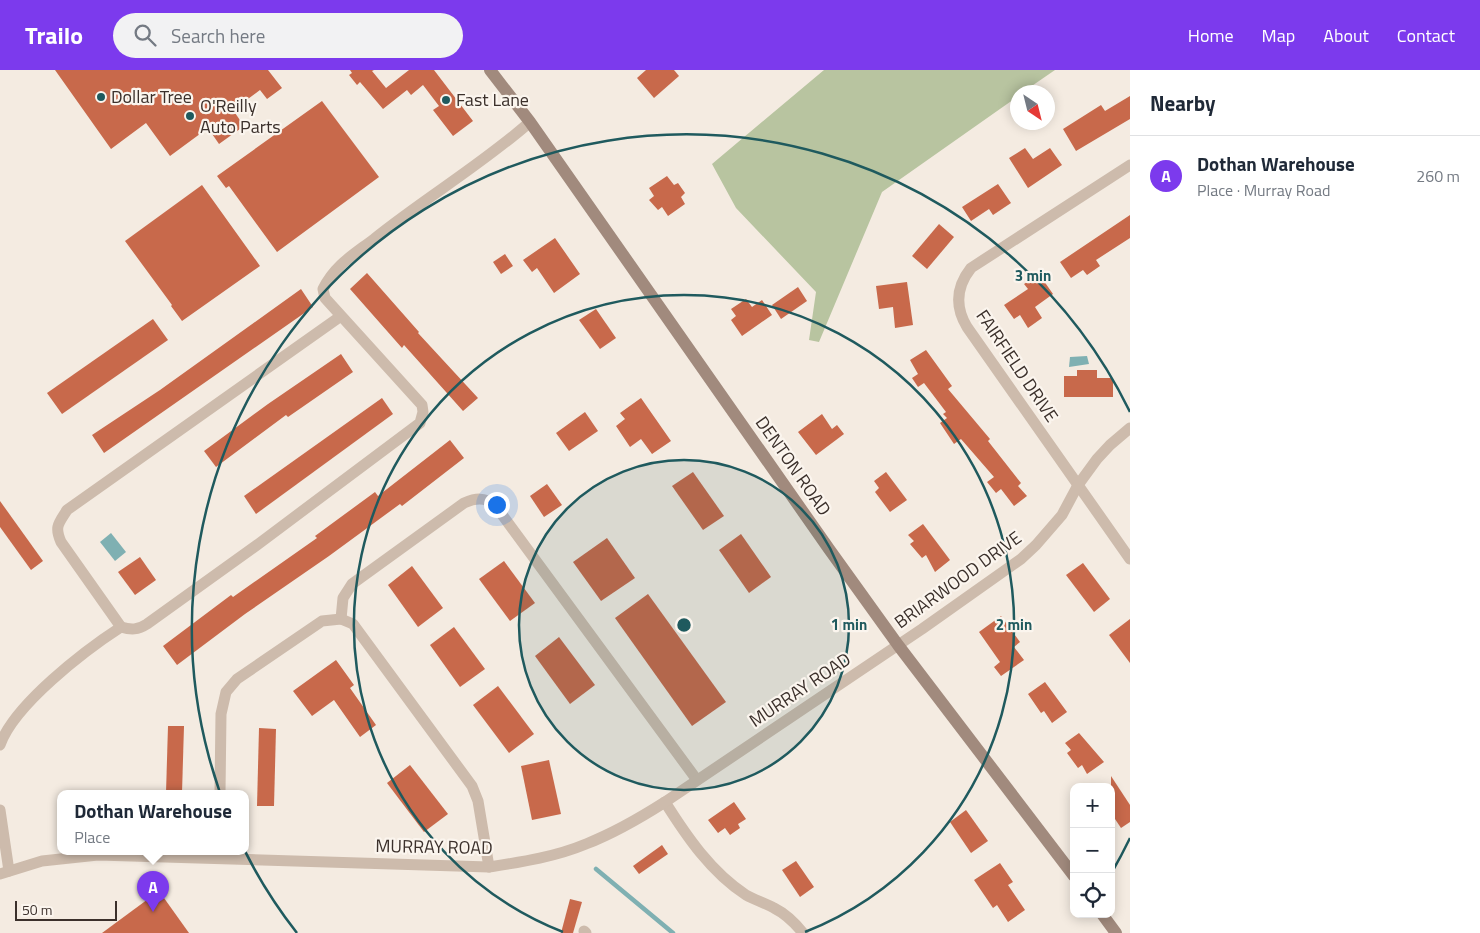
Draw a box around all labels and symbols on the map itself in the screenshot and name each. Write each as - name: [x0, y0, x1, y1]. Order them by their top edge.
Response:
- place label: Dollar Tree: [111, 83, 192, 110]
- north arrow: [1010, 85, 1055, 130]
- place label: Fast Lane: [456, 86, 529, 113]
- marker: Dollar Tree: [95, 91, 107, 103]
- place label: O'Reilly Auto Parts: [200, 92, 281, 140]
- marker: Fast Lane: [440, 94, 452, 106]
- marker: O'Reilly Auto Parts: [184, 110, 196, 122]
- text: 3 min: [1015, 264, 1051, 287]
- street label: FAIRFIELD DRIVE: [970, 304, 1065, 427]
- street label: DENTON ROAD: [749, 410, 838, 521]
- your location: [484, 492, 510, 518]
- street label: BRIARWOOD DRIVE: [889, 524, 1027, 635]
- text: 1 min: [831, 613, 867, 636]
- text: 2 min: [996, 613, 1032, 636]
- centre of rings: [675, 616, 693, 634]
- street label: MURRAY ROAD: [744, 646, 856, 734]
- street label: MURRAY ROAD: [375, 832, 493, 861]
- pin: A: [137, 871, 169, 912]
- scale bar: [15, 898, 118, 921]

